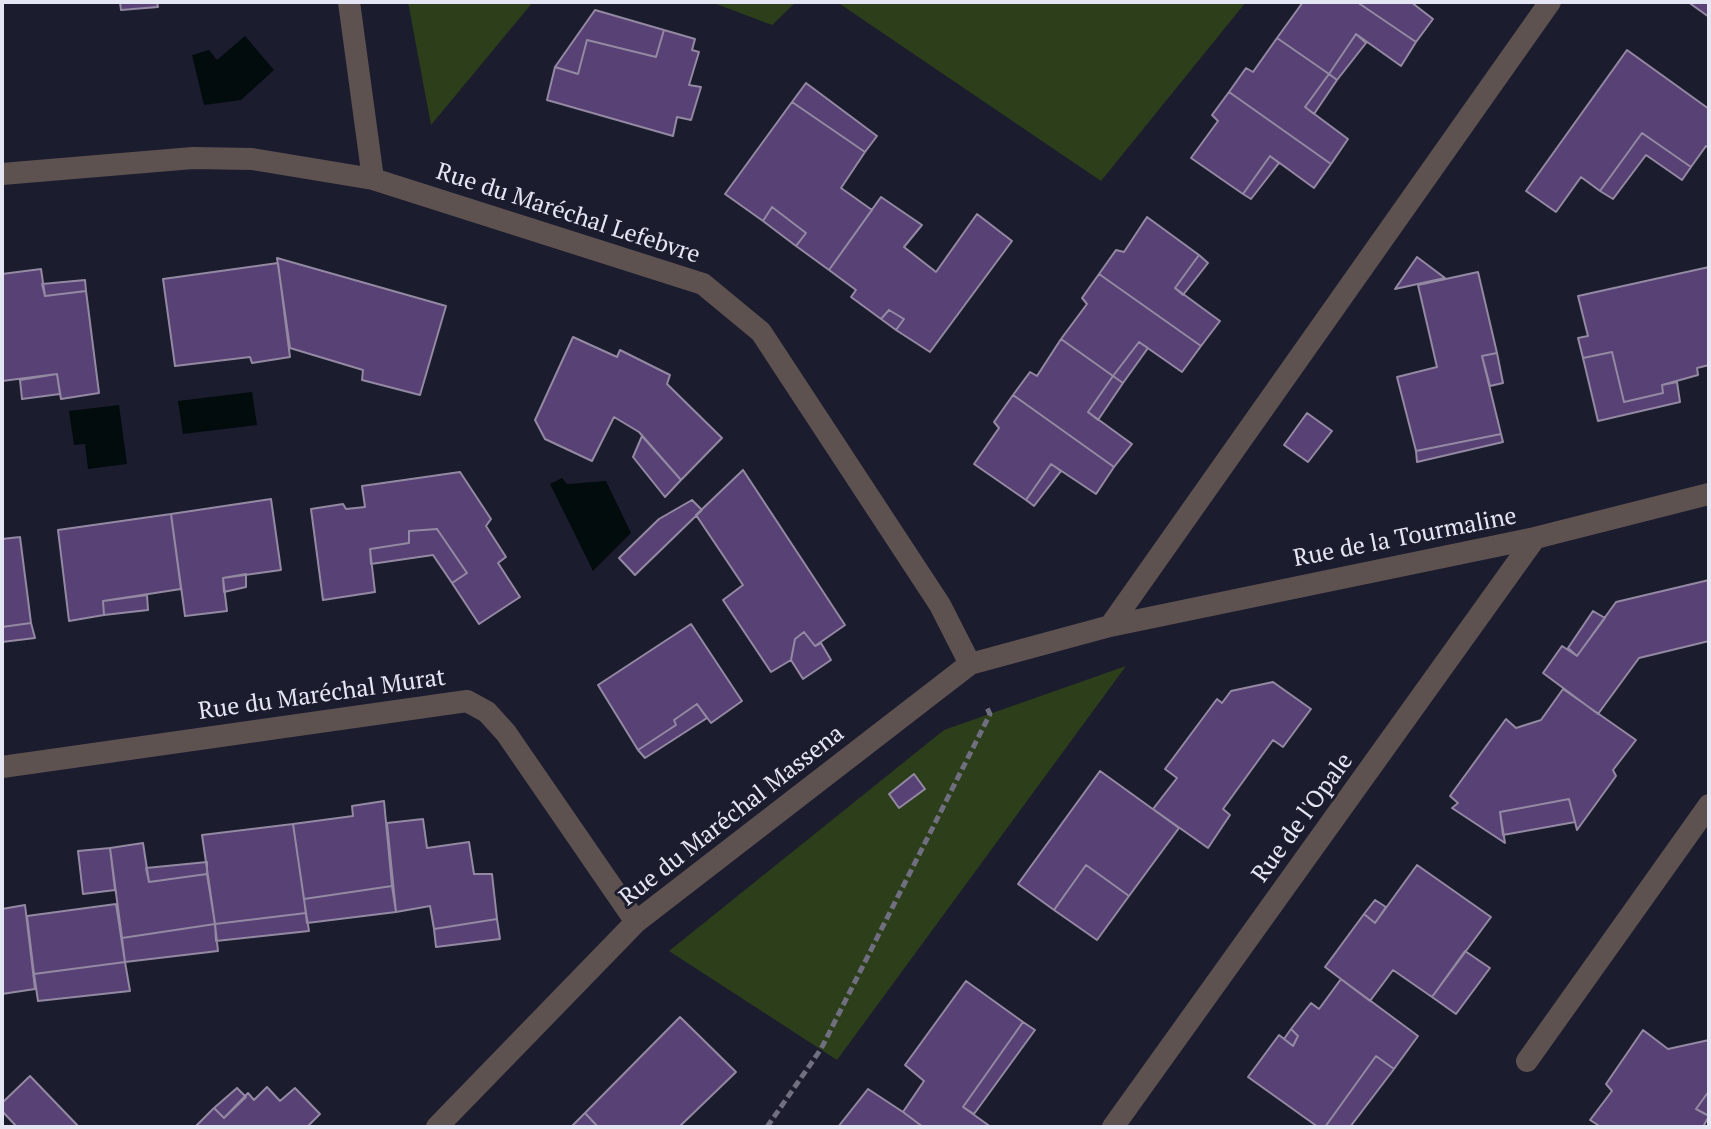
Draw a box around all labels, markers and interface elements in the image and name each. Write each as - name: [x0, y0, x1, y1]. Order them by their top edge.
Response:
- street label: Rue du Maréchal Lefebvre: [432, 158, 704, 270]
- street label: Rue de la Tourmaline: [1291, 502, 1519, 574]
- street label: Rue du Maréchal Murat: [197, 663, 447, 727]
- street label: Rue du Maréchal Massena: [614, 719, 850, 913]
- street label: Rue de l'Opale: [1246, 748, 1360, 888]

